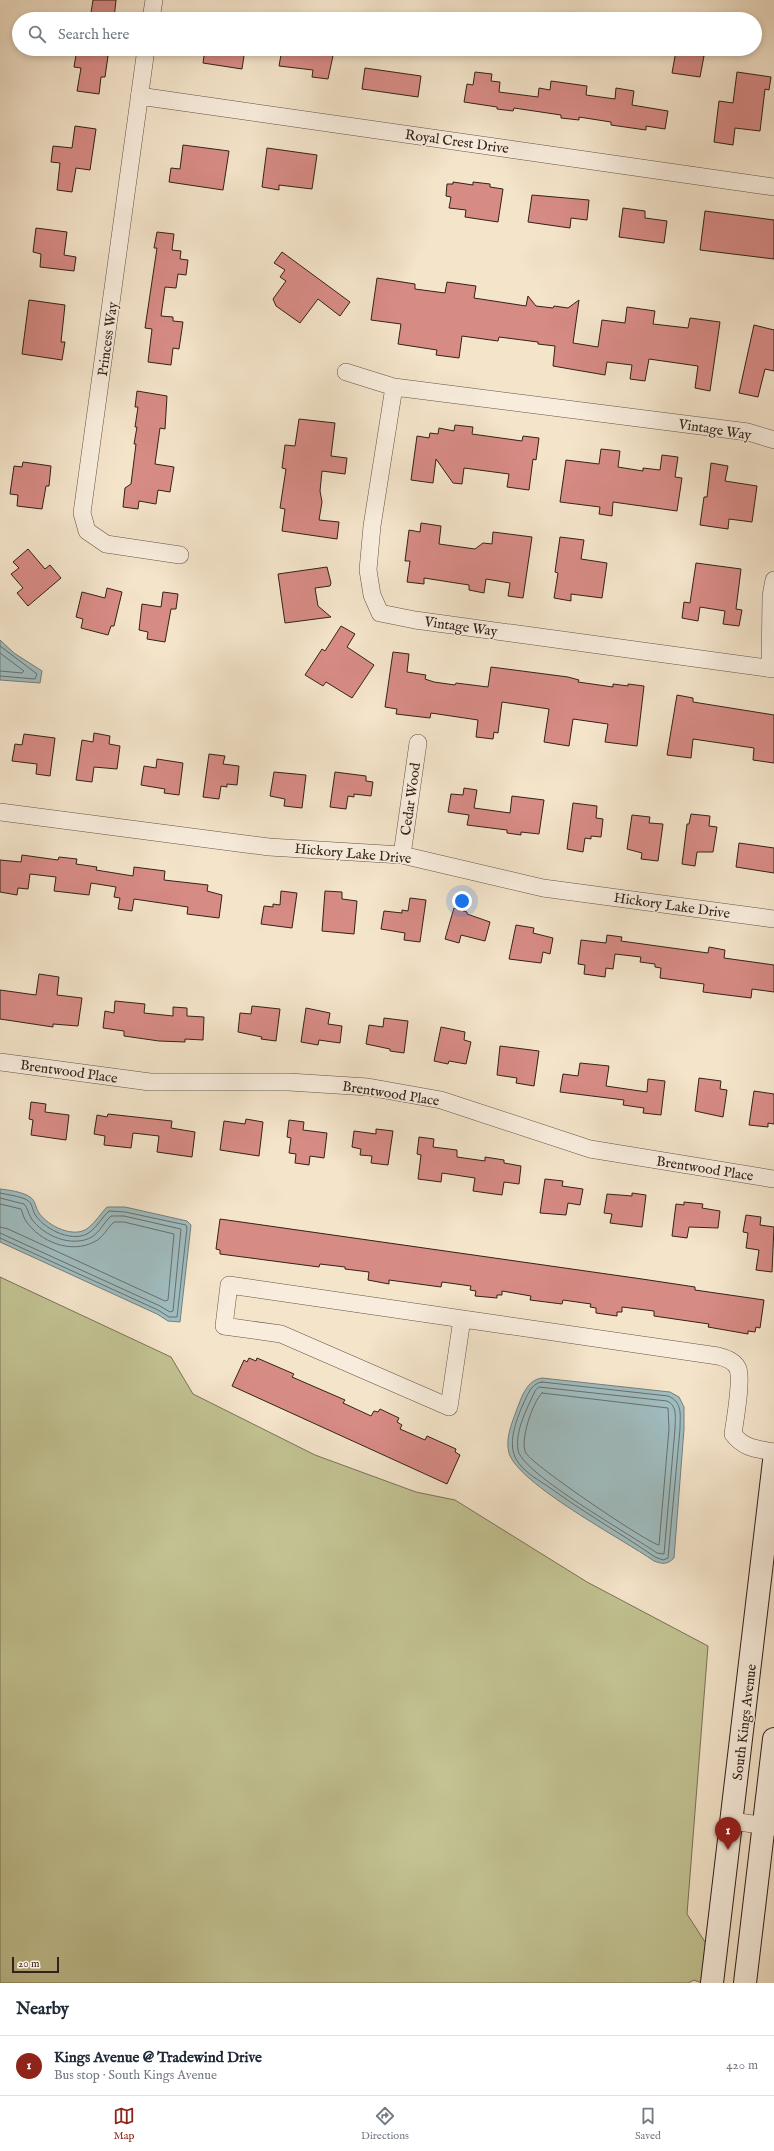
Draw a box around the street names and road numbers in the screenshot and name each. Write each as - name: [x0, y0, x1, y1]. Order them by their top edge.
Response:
- street label: Royal Crest Drive: [404, 126, 510, 158]
- street label: Princess Way: [94, 301, 122, 378]
- street label: Vintage Way: [676, 415, 753, 445]
- street label: Vintage Way: [422, 613, 499, 641]
- street label: Cedar Wood: [397, 761, 425, 837]
- street label: Hickory Lake Drive: [294, 840, 413, 868]
- street label: Hickory Lake Drive: [613, 889, 732, 923]
- street label: Brentwood Place: [19, 1056, 119, 1088]
- street label: Brentwood Place: [341, 1077, 441, 1111]
- street label: Brentwood Place: [655, 1152, 755, 1186]
- street label: South Kings Avenue: [729, 1662, 761, 1781]

